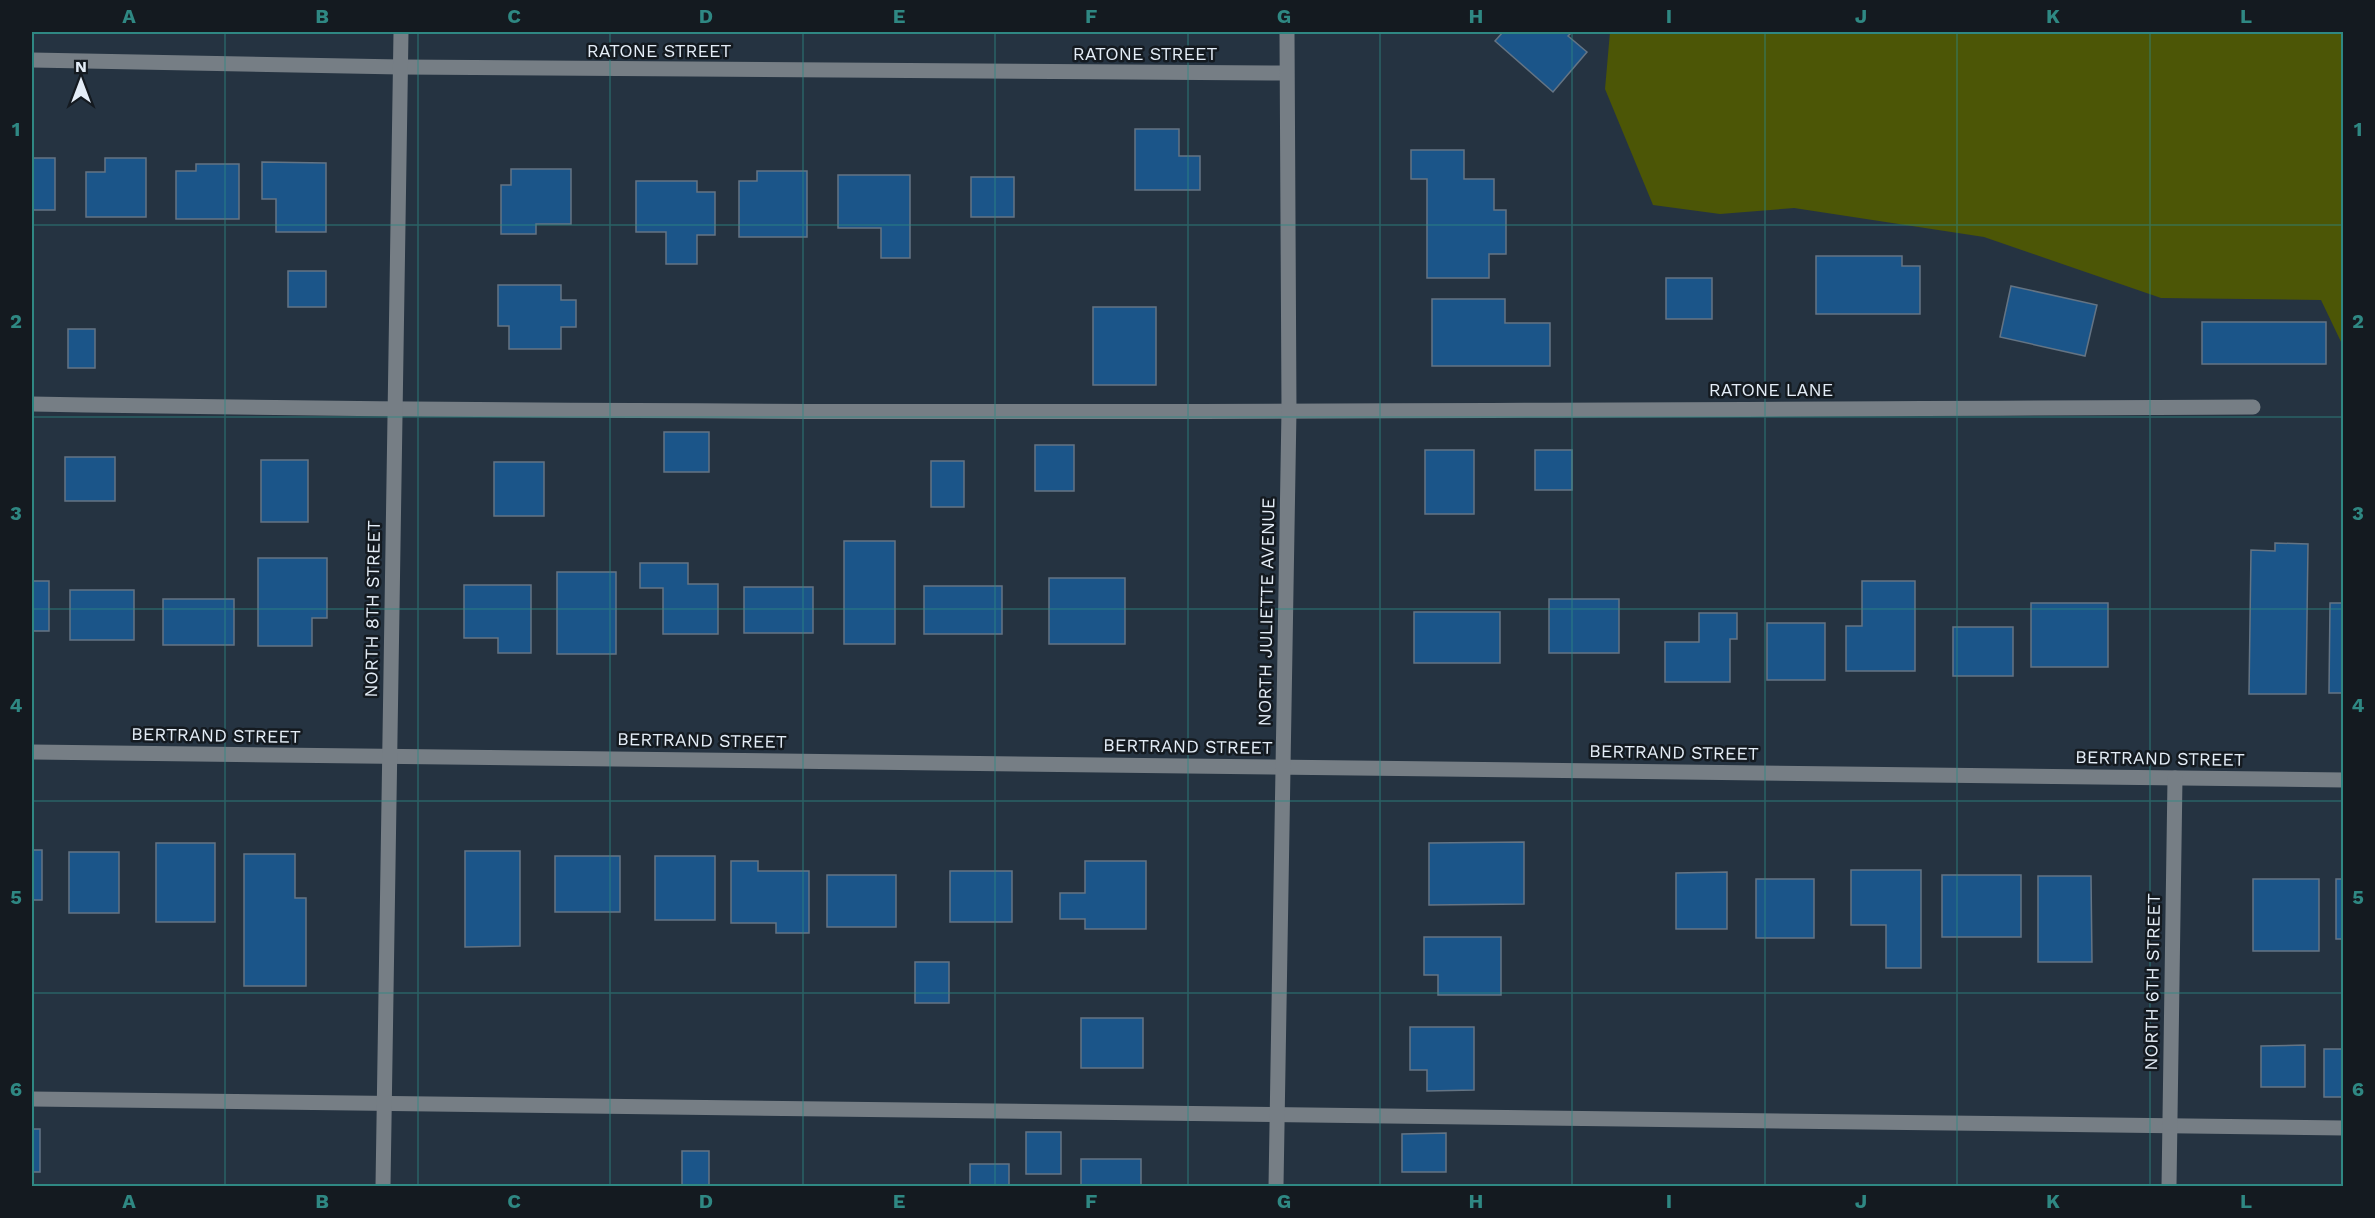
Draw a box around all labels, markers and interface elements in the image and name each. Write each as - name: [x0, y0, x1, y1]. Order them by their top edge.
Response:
- text: A: [122, 4, 136, 28]
- text: B: [315, 4, 329, 28]
- text: C: [507, 4, 521, 28]
- text: D: [699, 4, 713, 28]
- text: E: [893, 4, 905, 28]
- text: F: [1085, 4, 1097, 28]
- text: G: [1277, 4, 1291, 28]
- text: H: [1469, 4, 1483, 28]
- text: I: [1666, 4, 1672, 28]
- text: J: [1855, 4, 1867, 28]
- text: K: [2046, 4, 2060, 28]
- text: L: [2240, 4, 2252, 28]
- street label: RATONE STREET: [587, 40, 731, 61]
- street label: RATONE STREET: [1073, 43, 1217, 64]
- north arrow: [51, 51, 111, 111]
- text: N: [75, 57, 87, 76]
- text: 1: [12, 117, 20, 141]
- text: 1: [2354, 117, 2362, 141]
- text: 2: [10, 309, 22, 333]
- text: 2: [2352, 309, 2364, 333]
- street label: RATONE LANE: [1709, 379, 1833, 400]
- street label: NORTH JULIETTE AVENUE: [1254, 498, 1278, 726]
- text: 3: [10, 501, 22, 525]
- text: 3: [2352, 501, 2364, 525]
- street label: NORTH 8TH STREET: [360, 520, 384, 698]
- text: 4: [10, 693, 23, 717]
- text: 4: [2352, 693, 2365, 717]
- street label: BERTRAND STREET: [131, 723, 301, 747]
- street label: BERTRAND STREET: [617, 728, 787, 752]
- street label: BERTRAND STREET: [1103, 734, 1273, 758]
- street label: BERTRAND STREET: [1589, 740, 1759, 764]
- street label: BERTRAND STREET: [2075, 746, 2245, 770]
- text: 5: [10, 885, 22, 909]
- text: 5: [2352, 885, 2364, 909]
- street label: NORTH 6TH STREET: [2140, 893, 2164, 1071]
- text: 6: [10, 1077, 22, 1101]
- text: 6: [2352, 1077, 2364, 1101]
- text: A: [122, 1189, 136, 1213]
- text: B: [315, 1189, 329, 1213]
- text: C: [507, 1189, 521, 1213]
- text: D: [699, 1189, 713, 1213]
- text: E: [893, 1189, 905, 1213]
- text: F: [1085, 1189, 1097, 1213]
- text: G: [1277, 1189, 1291, 1213]
- text: H: [1469, 1189, 1483, 1213]
- text: I: [1666, 1189, 1672, 1213]
- text: J: [1855, 1189, 1867, 1213]
- text: K: [2046, 1189, 2060, 1213]
- text: L: [2240, 1189, 2252, 1213]

